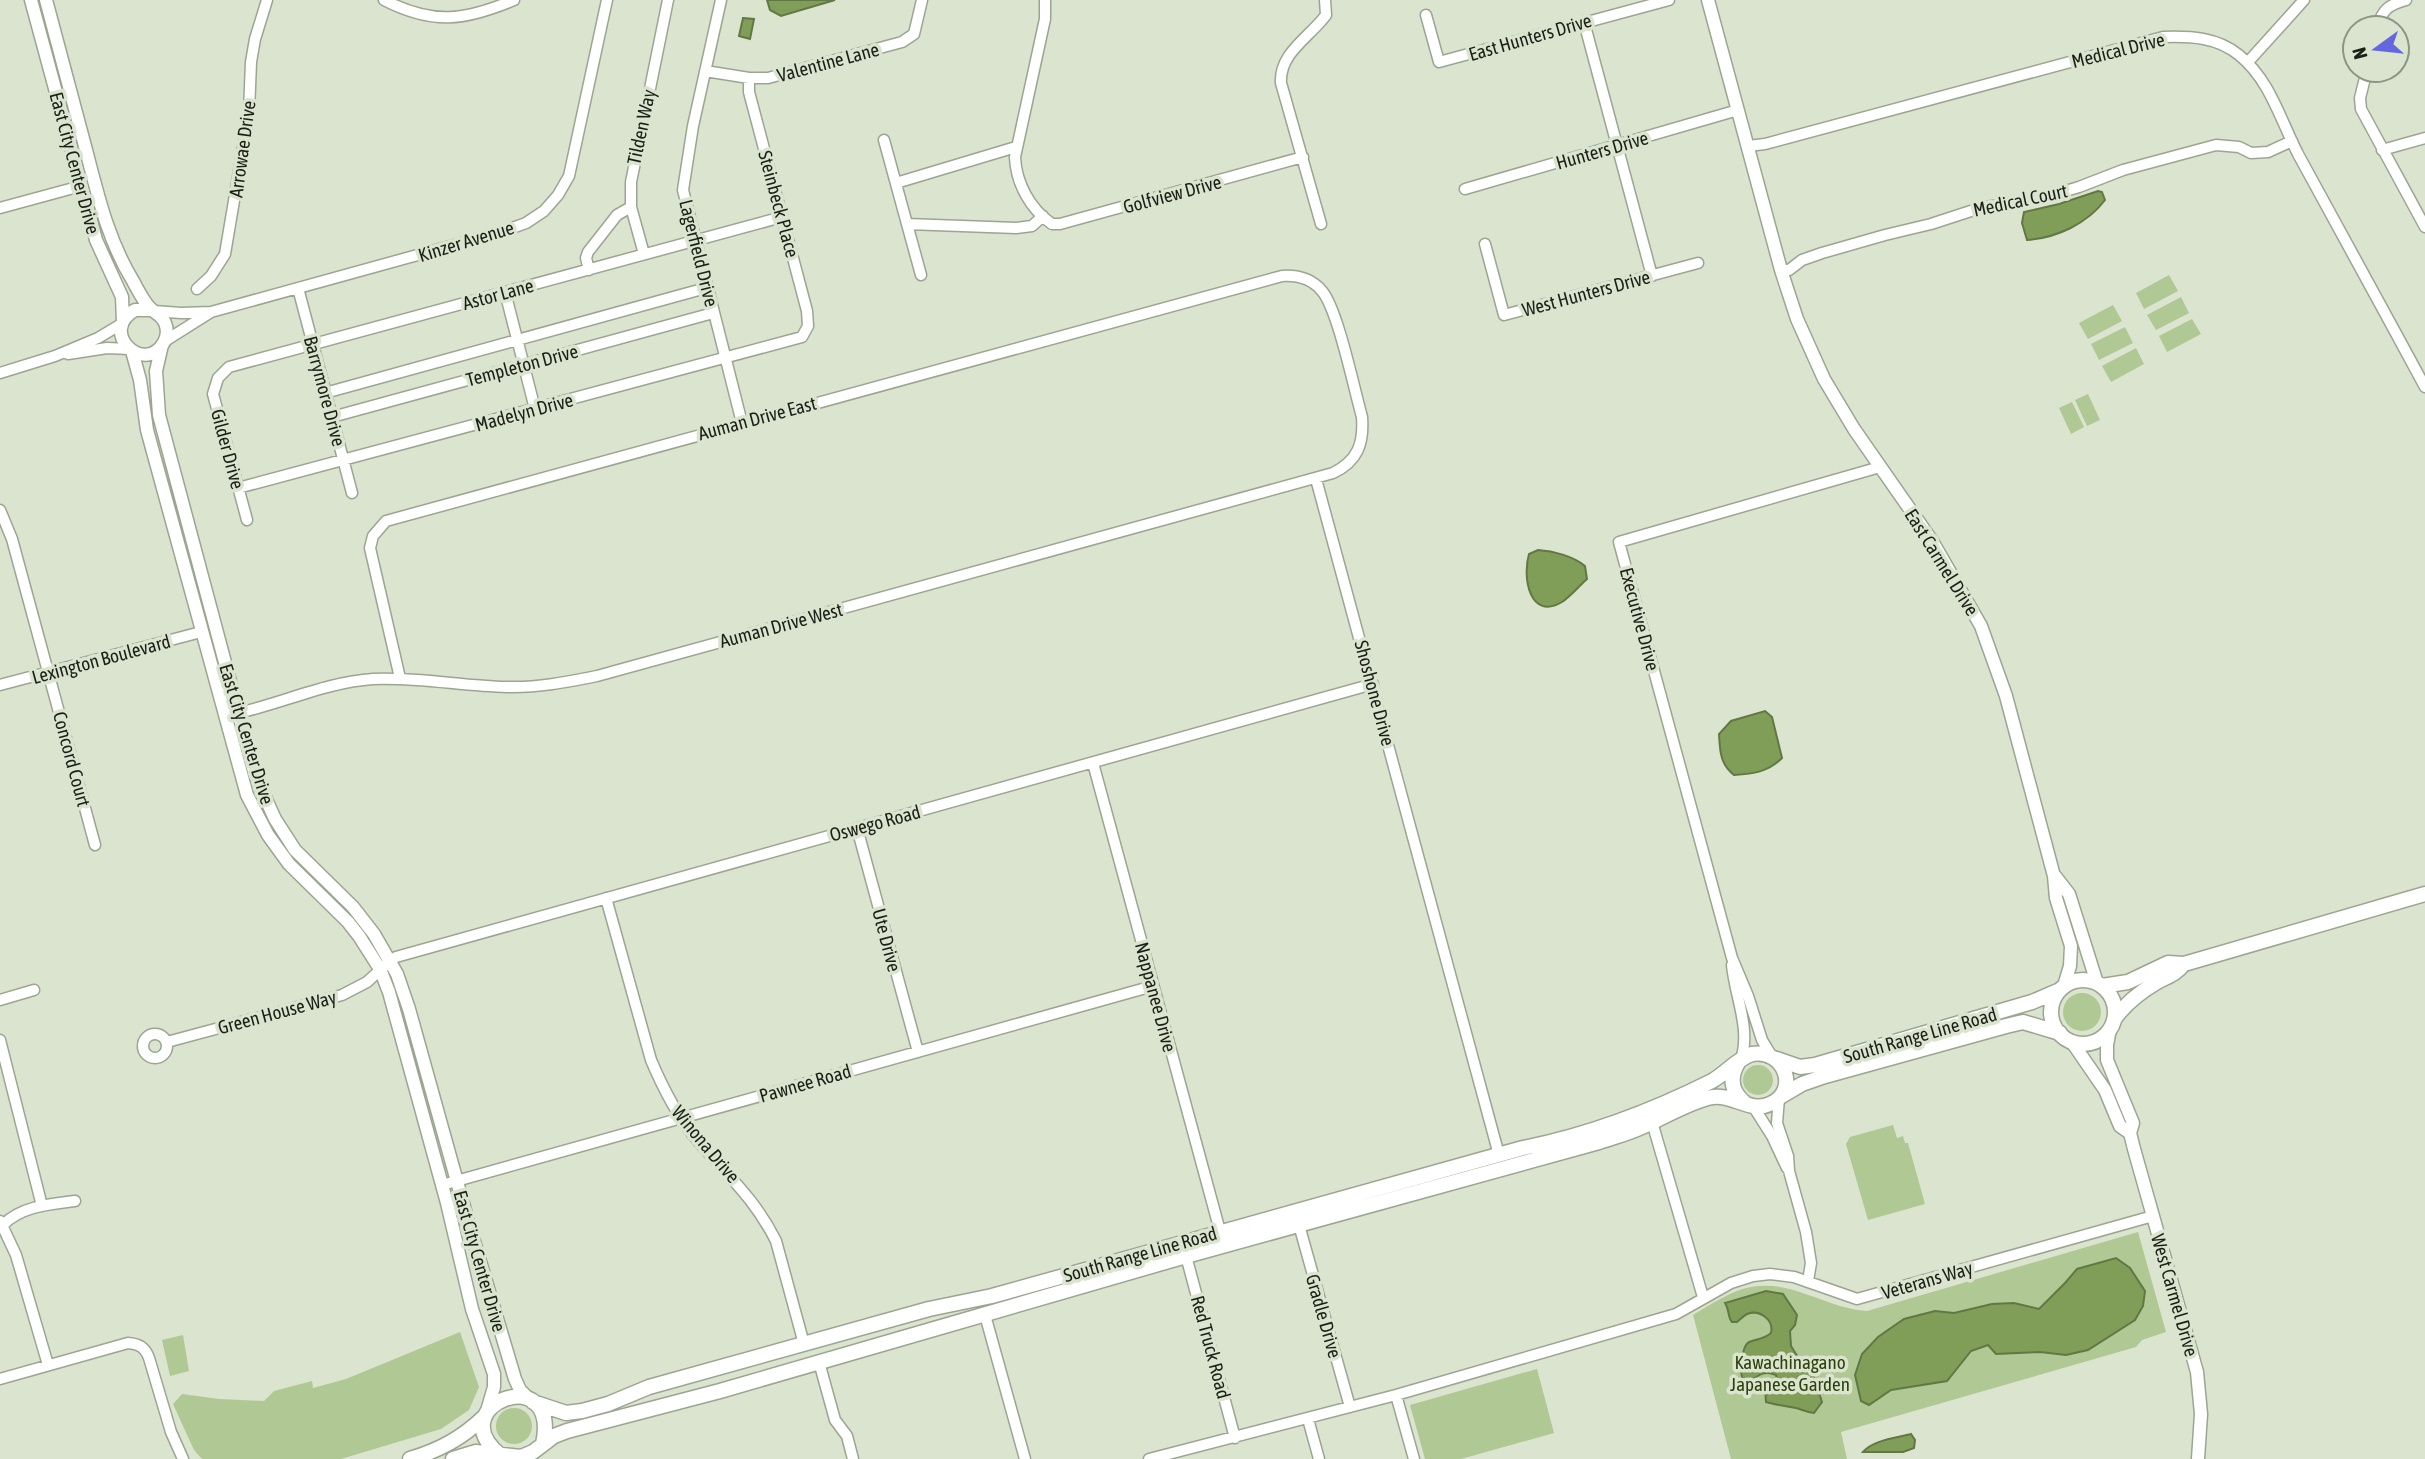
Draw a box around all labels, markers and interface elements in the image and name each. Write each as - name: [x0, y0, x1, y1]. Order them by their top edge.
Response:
- street label: East Hunters Drive: [1466, 9, 1594, 65]
- north arrow: [2341, 14, 2411, 84]
- street label: Medical Drive: [2069, 28, 2167, 72]
- street label: Valentine Lane: [775, 38, 881, 86]
- text: N: [2348, 45, 2372, 62]
- street label: Tilden Way: [622, 87, 660, 167]
- street label: East City Center Drive: [45, 90, 105, 236]
- street label: Arrowae Drive: [224, 99, 260, 199]
- street label: Hunters Drive: [1553, 126, 1651, 174]
- street label: Steinbeck Place: [754, 148, 804, 260]
- street label: Golfview Drive: [1120, 170, 1224, 218]
- street label: Medical Court: [1971, 179, 2069, 221]
- street label: Lagerfield Drive: [675, 197, 723, 309]
- street label: Kinzer Avenue: [415, 216, 517, 266]
- street label: West Hunters Drive: [1520, 265, 1652, 321]
- street label: Astor Lane: [460, 274, 536, 314]
- street label: Barrymore Drive: [300, 333, 350, 449]
- street label: Templeton Drive: [464, 340, 580, 390]
- street label: Madelyn Drive: [473, 388, 575, 436]
- street label: Auman Drive East: [696, 392, 818, 444]
- street label: Gilder Drive: [207, 407, 249, 491]
- street label: East Carmel Drive: [1900, 505, 1984, 619]
- street label: Executive Drive: [1616, 565, 1664, 673]
- street label: Auman Drive West: [717, 598, 845, 652]
- street label: Lexington Boulevard: [29, 630, 173, 688]
- street label: Shoshone Drive: [1350, 638, 1400, 748]
- street label: East City Center Drive: [215, 661, 279, 807]
- street label: Concord Court: [49, 709, 95, 809]
- street label: Oswego Road: [827, 800, 923, 846]
- street label: Ute Drive: [868, 906, 906, 974]
- street label: Nappanee Drive: [1131, 940, 1181, 1054]
- street label: Green House Way: [215, 986, 339, 1038]
- street label: South Range Line Road: [1841, 1003, 1999, 1067]
- street label: Pawnee Road: [757, 1059, 853, 1107]
- street label: Winona Drive: [667, 1101, 745, 1187]
- street label: East City Center Drive: [449, 1188, 511, 1334]
- street label: South Range Line Road: [1061, 1222, 1219, 1286]
- street label: West Carmel Drive: [2147, 1231, 2203, 1359]
- street label: Veterans Way: [1879, 1256, 1975, 1303]
- street label: Gradle Drive: [1302, 1272, 1346, 1360]
- street label: Red Truck Road: [1187, 1293, 1235, 1401]
- park label: Kawachinagano Japanese Garden: [1730, 1351, 1850, 1395]

